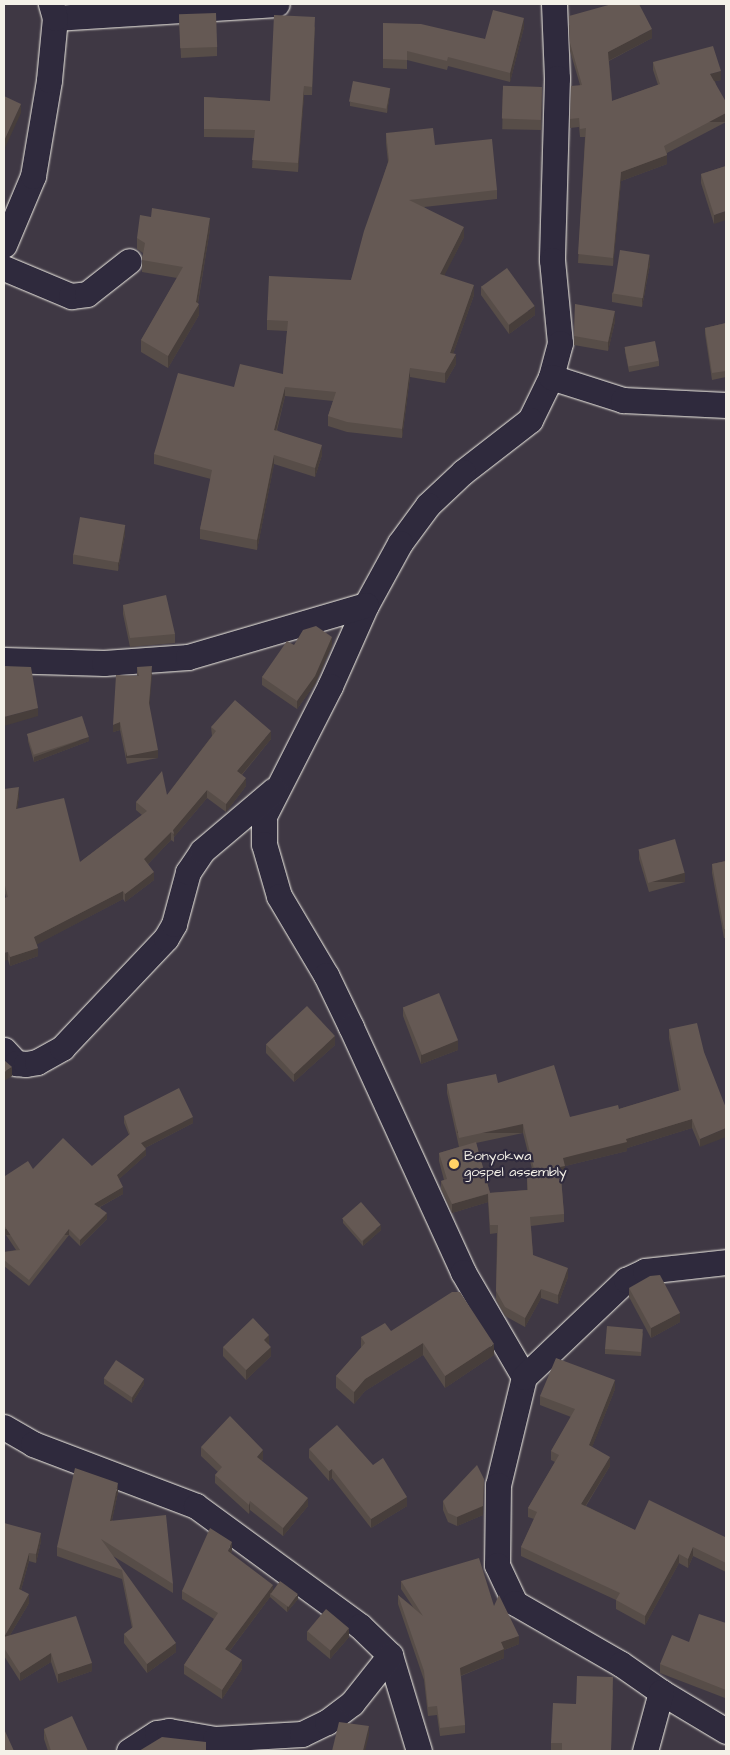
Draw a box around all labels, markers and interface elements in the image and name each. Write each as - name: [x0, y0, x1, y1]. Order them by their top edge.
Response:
- place label: Bonyokwa gospel assembly: [464, 1148, 567, 1180]
- marker: Bonyokwa gospel assembly: [448, 1158, 460, 1170]

